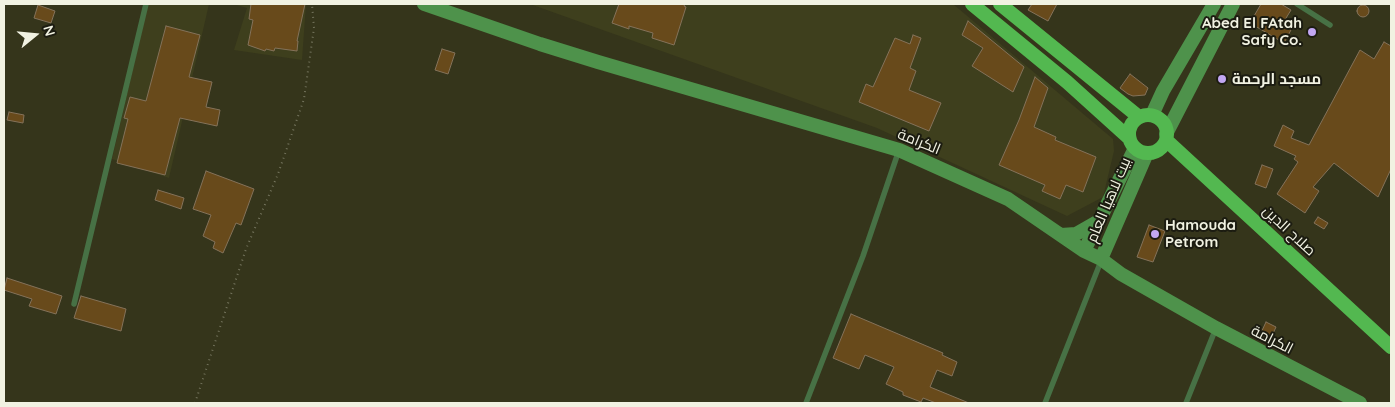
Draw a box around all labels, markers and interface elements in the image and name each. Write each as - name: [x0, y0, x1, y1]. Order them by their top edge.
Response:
- north arrow: [10, 10, 60, 60]
- place label: Abed El FAtah Safy Co.: [1202, 14, 1302, 49]
- text: N: [39, 23, 59, 38]
- marker: Abed El FAtah Safy Co.: [1306, 26, 1318, 38]
- place label: مسجد الرحمة: [1232, 70, 1321, 88]
- marker: مسجد الرحمة: [1216, 73, 1228, 85]
- street label: الكرامة: [895, 125, 943, 159]
- street label: بيت لاهيا العام: [1083, 155, 1135, 245]
- street label: صلاح الدين: [1259, 202, 1319, 260]
- place label: Hamouda Petrom: [1165, 216, 1236, 251]
- marker: Hamouda Petrom: [1149, 228, 1161, 240]
- street label: الكرامة: [1248, 322, 1296, 358]

